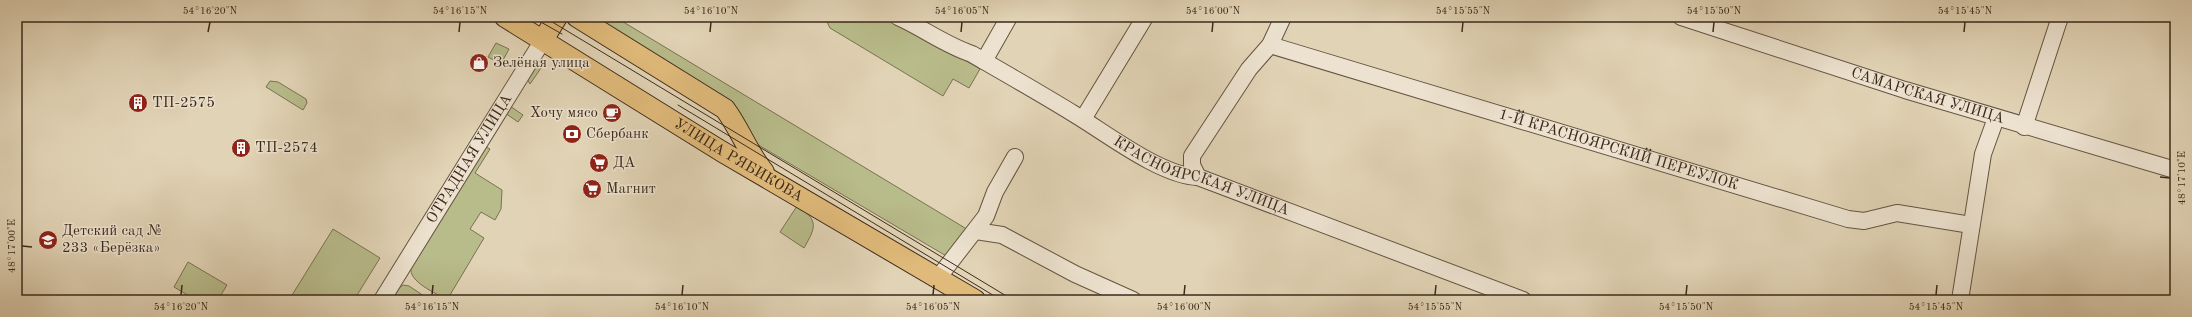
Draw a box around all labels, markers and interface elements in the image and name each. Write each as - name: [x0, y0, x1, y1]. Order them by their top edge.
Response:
- text: 54°16'20"N: [183, 6, 238, 16]
- text: 54°16'15"N: [433, 6, 488, 16]
- text: 54°16'10"N: [684, 6, 739, 16]
- text: 54°16'05"N: [935, 6, 990, 16]
- text: 54°16'00"N: [1186, 6, 1241, 16]
- text: 54°15'55"N: [1436, 6, 1491, 16]
- text: 54°15'50"N: [1687, 6, 1742, 16]
- text: 54°15'45"N: [1938, 6, 1993, 16]
- shop icon: Зелёная улица: [468, 52, 490, 74]
- place label: Зелёная улица: [493, 56, 590, 71]
- street label: САМАРСКАЯ УЛИЦА: [1849, 65, 2007, 127]
- street label: ОТРАДНАЯ УЛИЦА: [424, 91, 515, 226]
- building icon: ТП-2575: [127, 92, 149, 114]
- place label: ТП-2575: [152, 96, 215, 111]
- cafe icon: Хочу мясо: [601, 102, 623, 124]
- place label: Хочу мясо: [530, 106, 598, 121]
- street label: 1-Й КРАСНОЯРСКИЙ ПЕРЕУЛОК: [1497, 107, 1740, 193]
- street label: УЛИЦА РЯБИКОВА: [671, 116, 806, 205]
- bank icon: Сбербанк: [561, 123, 583, 145]
- place label: Сбербанк: [586, 127, 649, 142]
- street label: КРАСНОЯРСКАЯ УЛИЦА: [1111, 134, 1292, 219]
- building icon: ТП-2574: [230, 137, 252, 159]
- place label: ТП-2574: [255, 141, 318, 156]
- text: 48°17'10"E: [2177, 151, 2187, 205]
- supermarket icon: ДА: [588, 152, 610, 174]
- place label: ДА: [613, 156, 636, 171]
- supermarket icon: Магнит: [581, 178, 603, 200]
- place label: Магнит: [606, 182, 656, 197]
- text: 48°17'00"E: [7, 219, 17, 273]
- place label: Детский сад № 233 «Берёзка»: [62, 224, 163, 256]
- school or university icon: Детский сад № 233 «Берёзка»: [37, 229, 59, 251]
- text: 54°16'20"N: [154, 302, 209, 312]
- text: 54°16'15"N: [405, 302, 460, 312]
- text: 54°16'10"N: [655, 302, 710, 312]
- text: 54°16'05"N: [906, 302, 961, 312]
- text: 54°16'00"N: [1157, 302, 1212, 312]
- text: 54°15'55"N: [1408, 302, 1463, 312]
- text: 54°15'50"N: [1659, 302, 1714, 312]
- text: 54°15'45"N: [1909, 302, 1964, 312]

